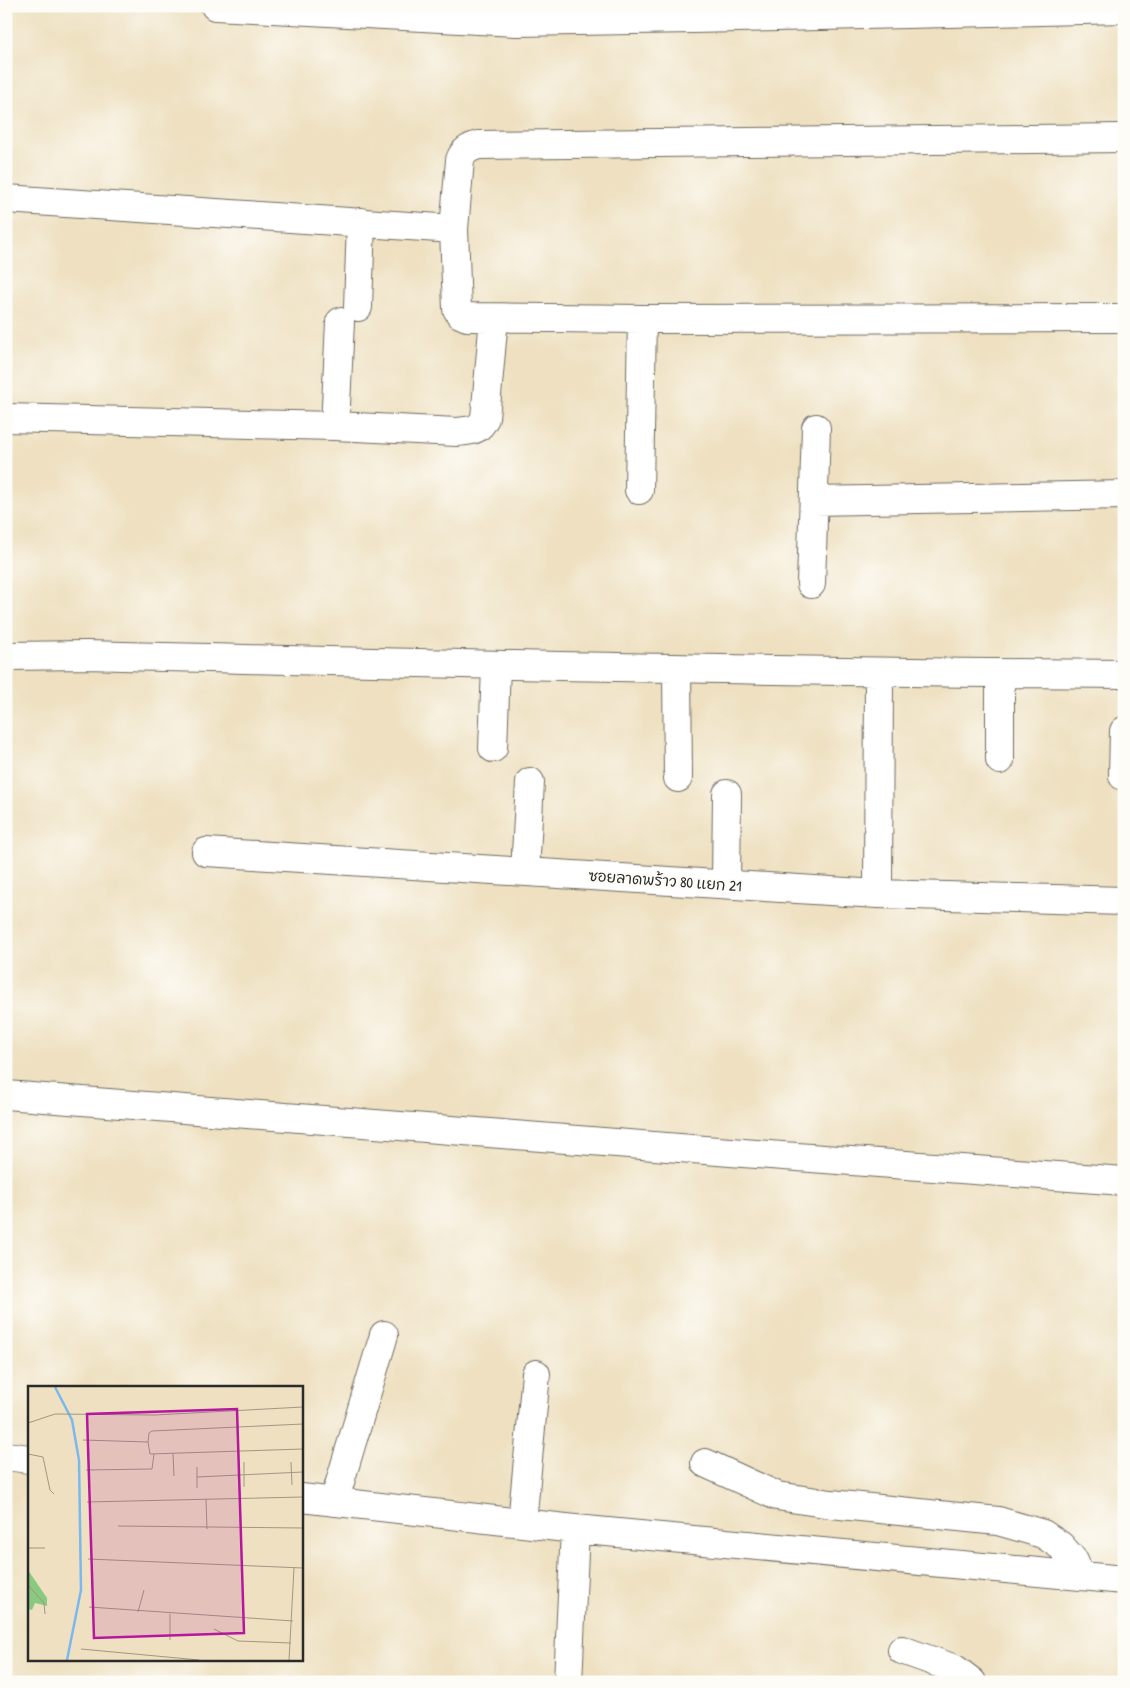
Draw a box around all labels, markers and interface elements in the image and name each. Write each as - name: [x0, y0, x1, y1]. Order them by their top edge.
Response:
- street label: ซอยลาดพร้าว 80 แยก 21: [588, 865, 742, 896]
- inset map: [28, 1386, 302, 1660]

